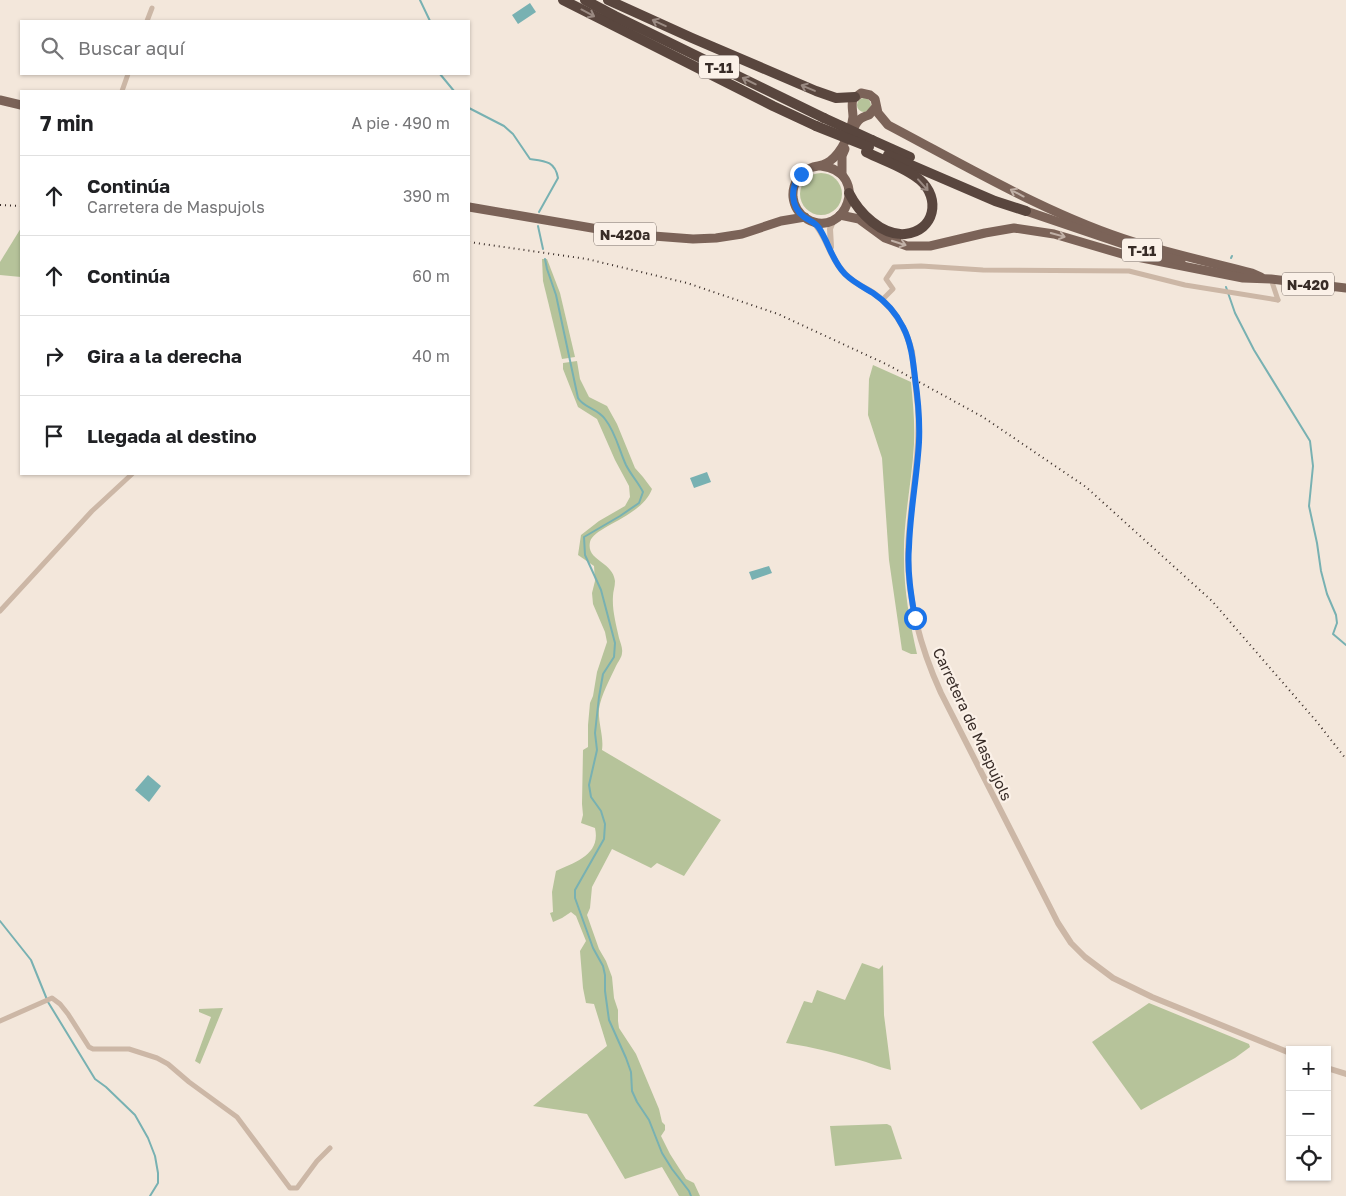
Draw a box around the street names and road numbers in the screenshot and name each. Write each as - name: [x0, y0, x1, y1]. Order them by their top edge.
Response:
- road number: T-11: [699, 56, 739, 78]
- road number: N-420a: [594, 222, 656, 245]
- road number: T-11: [1122, 238, 1162, 262]
- road number: N-420: [1282, 272, 1334, 296]
- street label: Carretera de Maspujols: [930, 645, 1016, 803]

